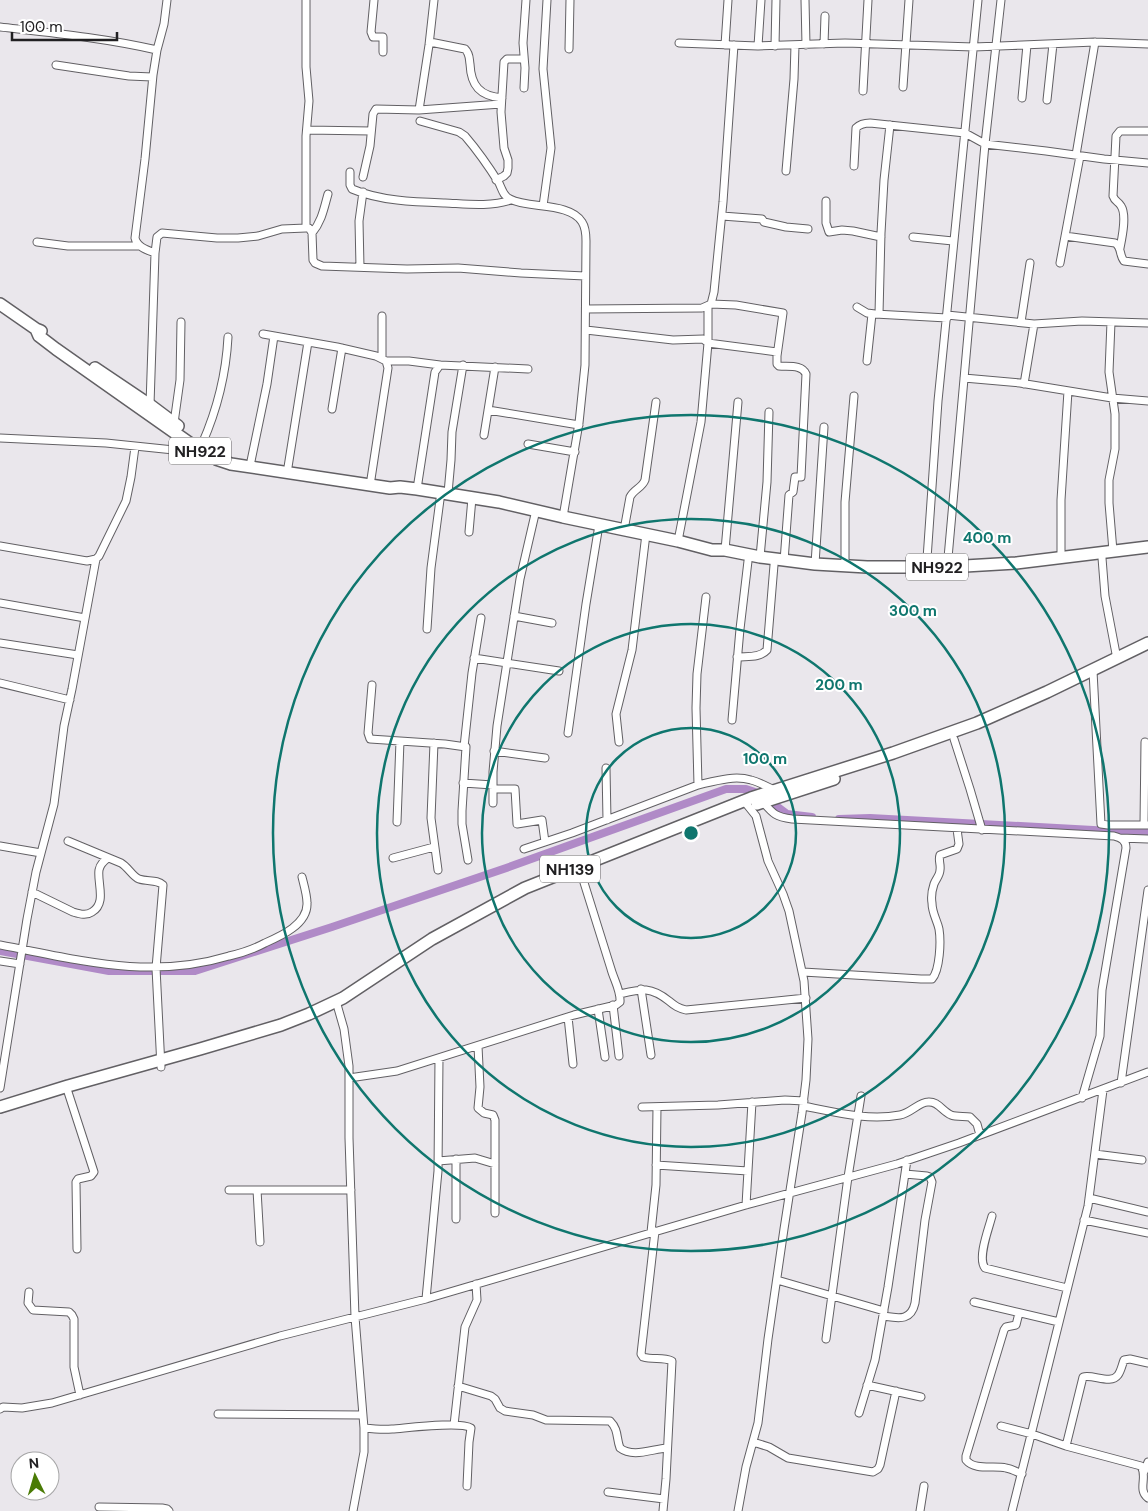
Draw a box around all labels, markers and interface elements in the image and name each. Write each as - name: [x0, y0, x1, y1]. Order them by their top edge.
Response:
- scale bar: [12, 10, 118, 42]
- text: 100 m: [20, 17, 63, 37]
- road number: NH922: [169, 438, 231, 464]
- text: 400 m: [963, 528, 1011, 548]
- road number: NH922: [906, 554, 968, 580]
- text: 300 m: [889, 601, 937, 621]
- text: 200 m: [815, 675, 863, 695]
- text: 100 m: [743, 749, 787, 769]
- centre of rings: [682, 824, 700, 842]
- road number: NH139: [540, 856, 600, 882]
- north arrow: [10, 1451, 60, 1501]
- text: N: [28, 1454, 40, 1472]

